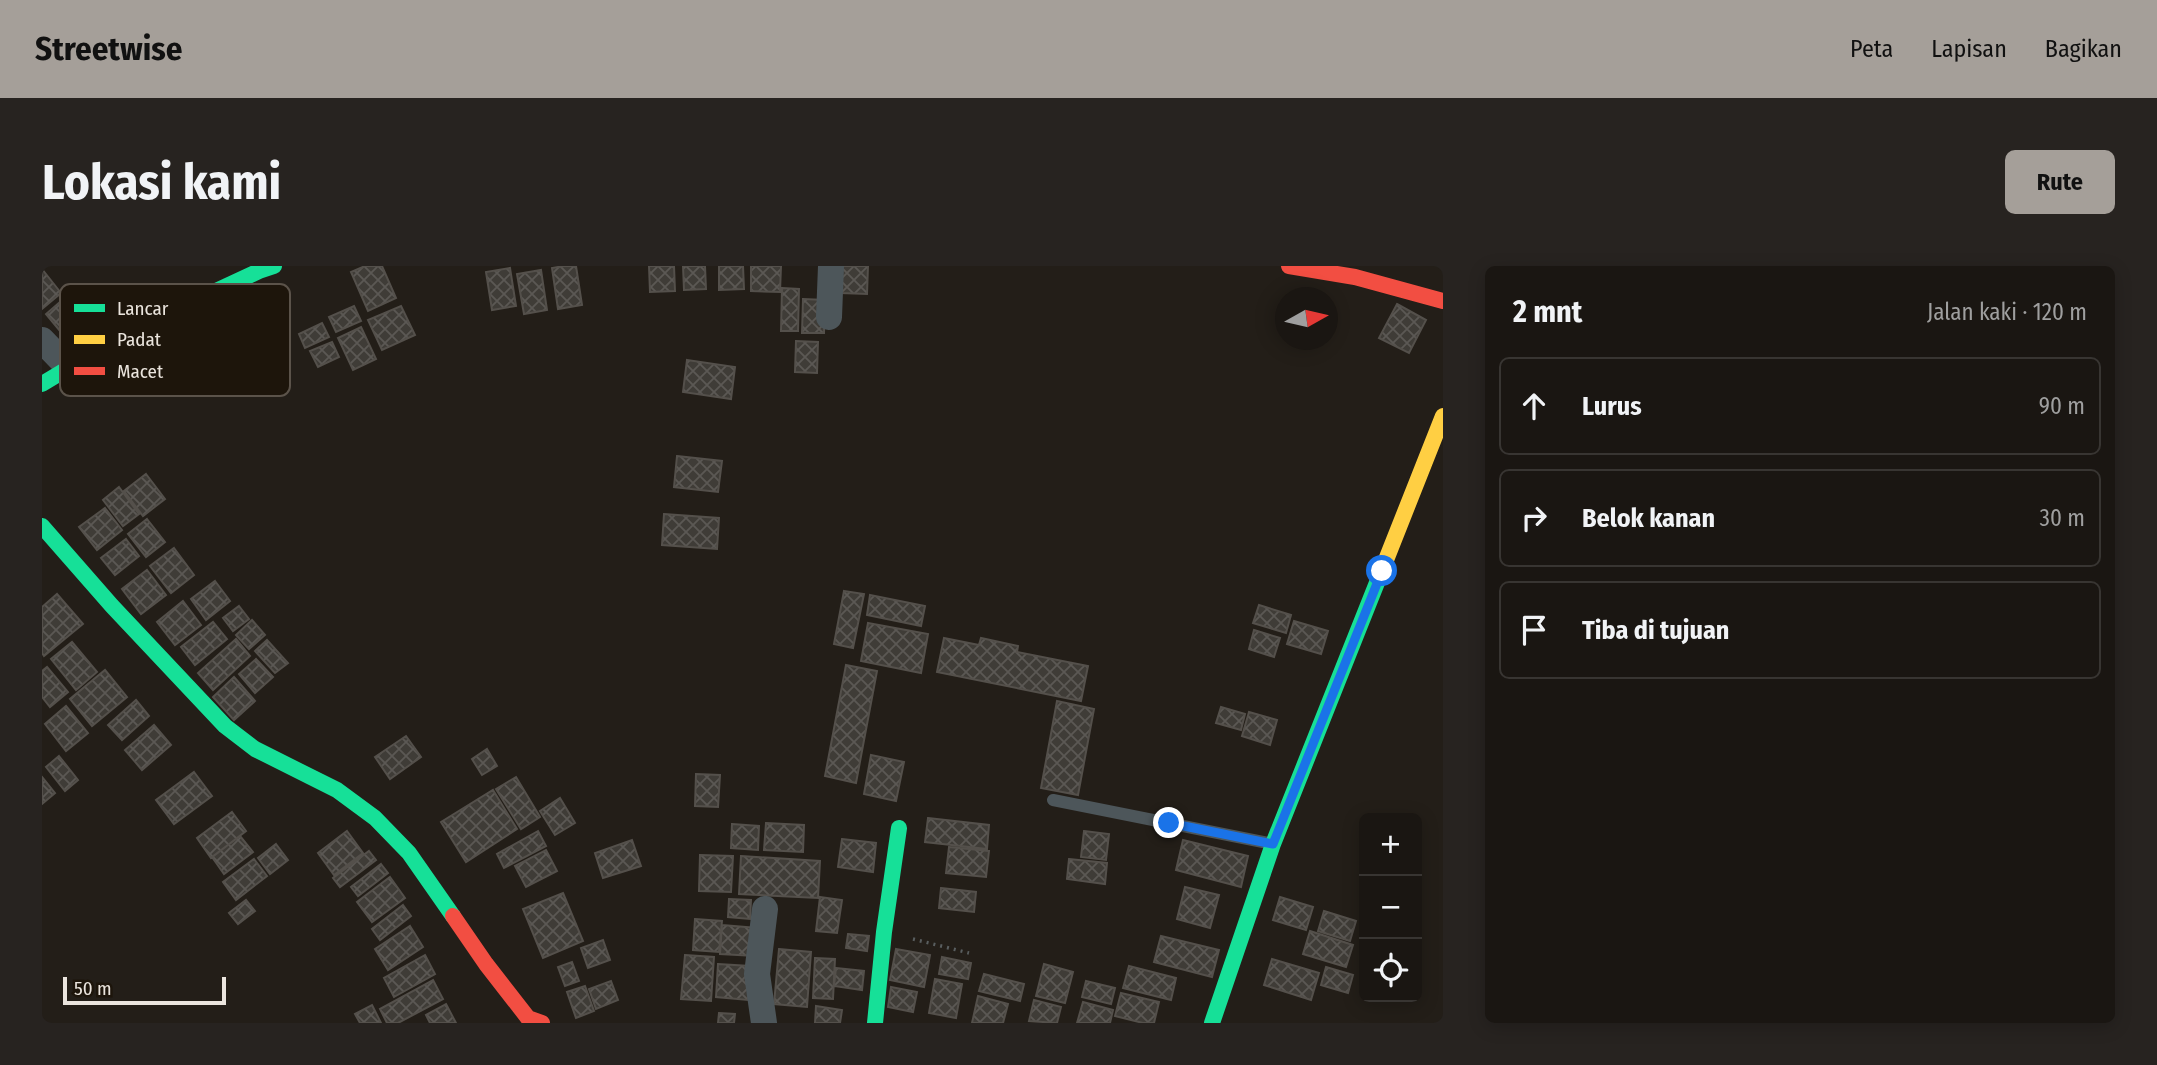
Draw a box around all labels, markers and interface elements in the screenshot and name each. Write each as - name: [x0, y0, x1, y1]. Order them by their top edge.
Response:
- text: Streetwise: [35, 29, 182, 69]
- text: Peta: [1850, 35, 1893, 63]
- text: Lapisan: [1931, 35, 2007, 63]
- text: Bagikan: [2045, 35, 2122, 63]
- button: Rute: [2005, 150, 2115, 214]
- text: Lokasi kami: [42, 153, 281, 212]
- legend: [60, 284, 290, 396]
- north arrow: [1275, 287, 1338, 350]
- text: 2 mnt: [1513, 294, 1582, 330]
- text: Lancar: [117, 297, 169, 320]
- text: Jalan kaki · 120 m: [1927, 298, 2087, 326]
- text: Padat: [117, 328, 162, 351]
- text: Macet: [117, 360, 164, 383]
- icon: ahead: [1515, 387, 1553, 425]
- text: Lurus: [1582, 391, 1642, 422]
- text: 90 m: [2039, 392, 2085, 420]
- icon: right: [1515, 499, 1553, 537]
- text: Belok kanan: [1582, 503, 1715, 534]
- text: 30 m: [2040, 504, 2085, 532]
- route start: [1366, 555, 1397, 586]
- icon: arrive: [1515, 611, 1553, 649]
- text: Tiba di tujuan: [1582, 615, 1729, 646]
- route end: [1153, 807, 1184, 838]
- map controls: [1359, 813, 1422, 1002]
- button: +: [1359, 813, 1422, 876]
- button: −: [1359, 876, 1422, 939]
- button: locate: [1359, 939, 1422, 1002]
- scale bar: [63, 974, 226, 1006]
- text: 50 m: [74, 977, 112, 1000]

